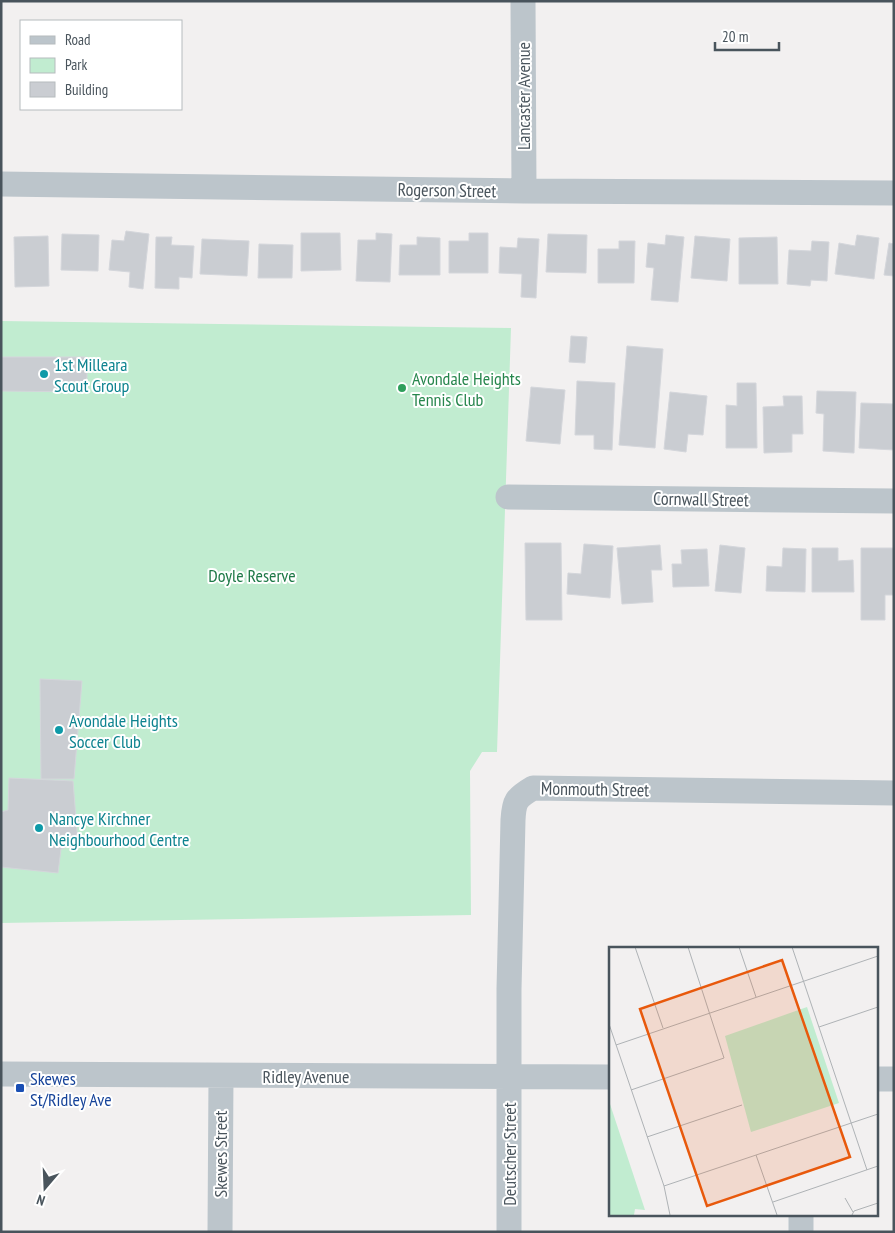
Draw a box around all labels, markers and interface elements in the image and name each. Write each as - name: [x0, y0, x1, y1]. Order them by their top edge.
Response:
- legend: [20, 20, 182, 110]
- scale bar: [715, 20, 779, 52]
- text: 20 m: [722, 27, 748, 46]
- text: Road: [65, 30, 91, 49]
- street label: Lancaster Avenue: [512, 42, 535, 150]
- text: Park: [65, 55, 87, 74]
- text: Building: [65, 80, 108, 99]
- street label: Rogerson Street: [397, 178, 497, 202]
- place label: 1st Milleara Scout Group: [54, 353, 130, 397]
- place label: Avondale Heights Tennis Club: [412, 367, 521, 411]
- marker: 1st Milleara Scout Group: [38, 368, 50, 380]
- marker: Avondale Heights Tennis Club: [396, 382, 408, 394]
- street label: Cornwall Street: [653, 487, 749, 511]
- park label: Doyle Reserve: [208, 564, 296, 587]
- place label: Avondale Heights Soccer Club: [69, 709, 178, 753]
- marker: Avondale Heights Soccer Club: [53, 724, 65, 736]
- street label: Monmouth Street: [541, 777, 649, 801]
- place label: Nancye Kirchner Neighbourhood Centre: [49, 807, 190, 851]
- marker: Nancye Kirchner Neighbourhood Centre: [33, 822, 45, 834]
- inset map: [609, 947, 878, 1216]
- street label: Ridley Avenue: [263, 1065, 349, 1088]
- place label: Skewes St/Ridley Ave: [30, 1067, 112, 1111]
- marker: Skewes St/Ridley Ave: [14, 1082, 26, 1094]
- street label: Deutscher Street: [498, 1102, 521, 1206]
- street label: Skewes Street: [209, 1111, 232, 1197]
- north arrow: [20, 1163, 70, 1213]
- text: N: [34, 1191, 47, 1210]

